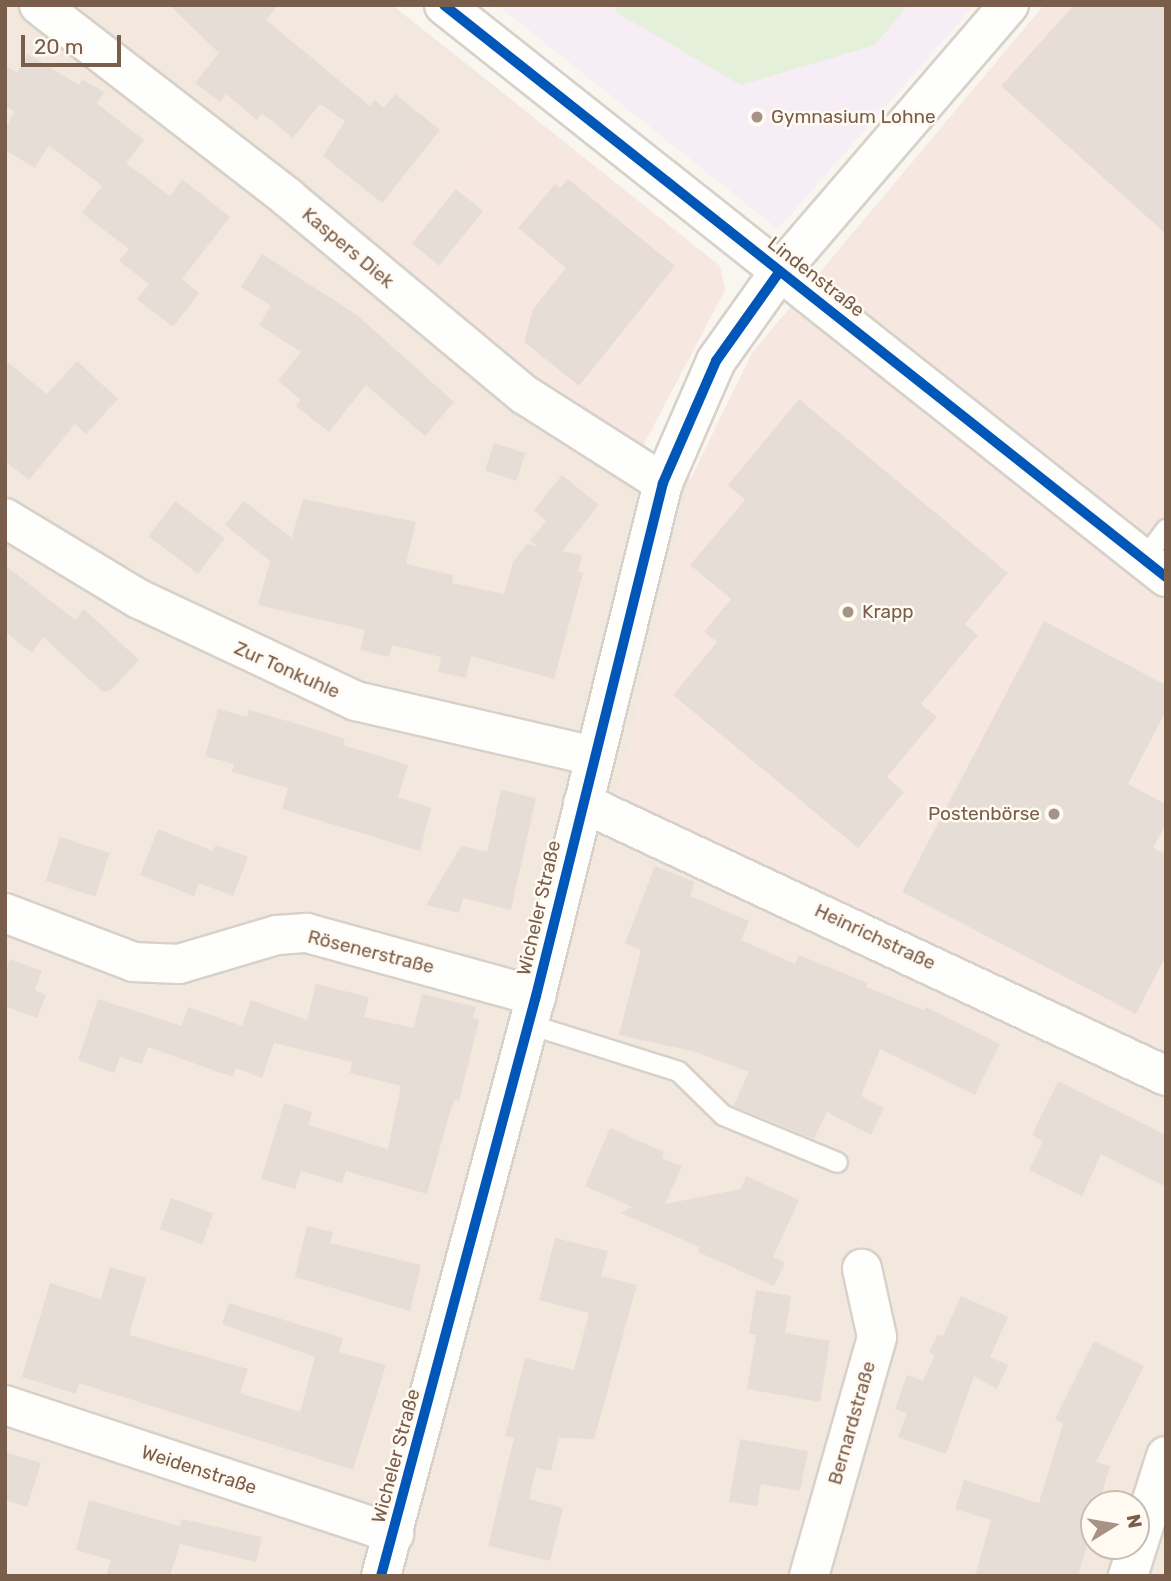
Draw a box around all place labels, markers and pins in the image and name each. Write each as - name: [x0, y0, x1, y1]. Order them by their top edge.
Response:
- place label: Gymnasium Lohne: [771, 106, 936, 128]
- marker: Gymnasium Lohne: [749, 109, 765, 125]
- place label: Krapp: [862, 601, 914, 623]
- marker: Krapp: [840, 604, 856, 620]
- place label: Postenbörse: [928, 803, 1040, 825]
- marker: Postenbörse: [1046, 806, 1062, 822]

